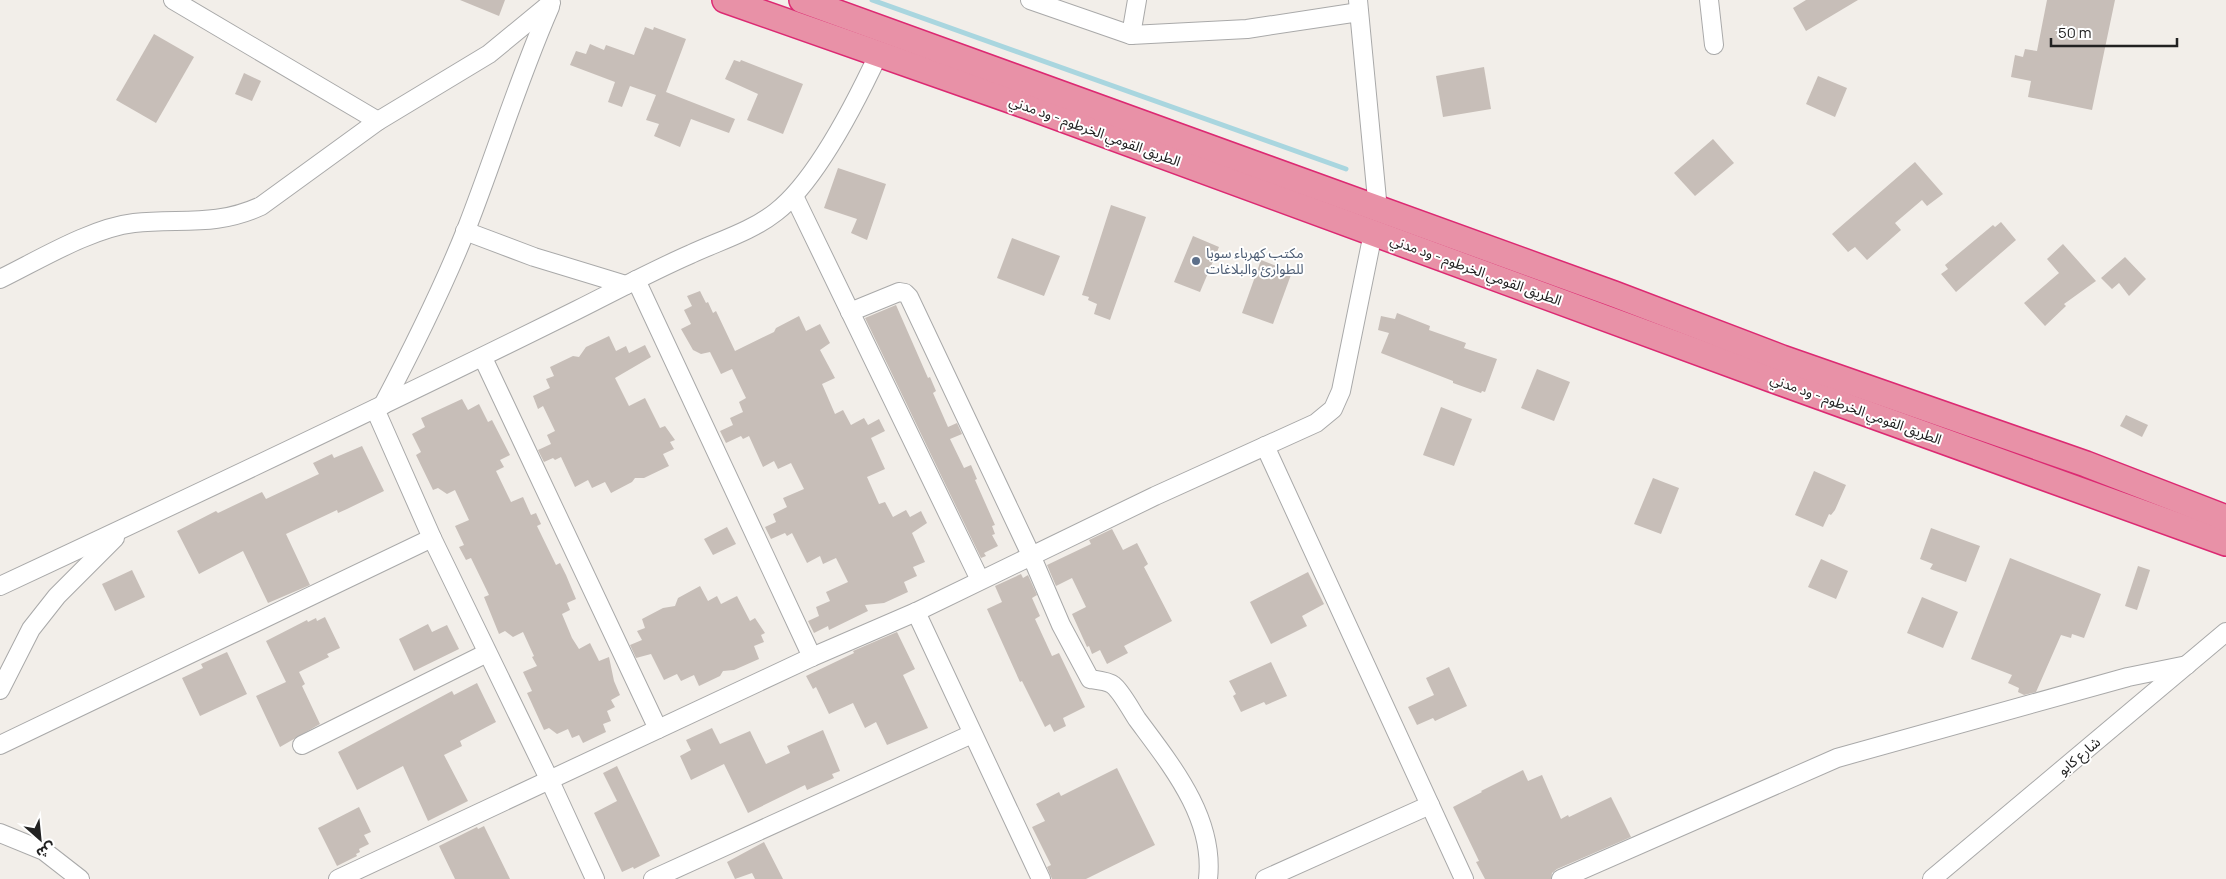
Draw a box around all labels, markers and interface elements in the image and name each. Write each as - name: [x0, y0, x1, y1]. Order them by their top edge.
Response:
- scale bar: [2051, 15, 2177, 47]
- text: 50 m: [2058, 22, 2092, 43]
- street label: الطريق القومي الخرطوم - ود مدني: [1006, 91, 1184, 173]
- street label: الطريق القومي الخرطوم - ود مدني: [1387, 230, 1565, 312]
- place label: مكتب كهرباء سوبا للطوارئ والبلاغات: [1206, 243, 1304, 278]
- marker: مكتب كهرباء سوبا للطوارئ والبلاغات: [1190, 255, 1202, 267]
- street label: الطريق القومي الخرطوم - ود مدني: [1767, 369, 1945, 451]
- street label: شارع كابو: [2053, 732, 2105, 781]
- north arrow: [15, 814, 65, 864]
- text: ش: [33, 838, 59, 864]

